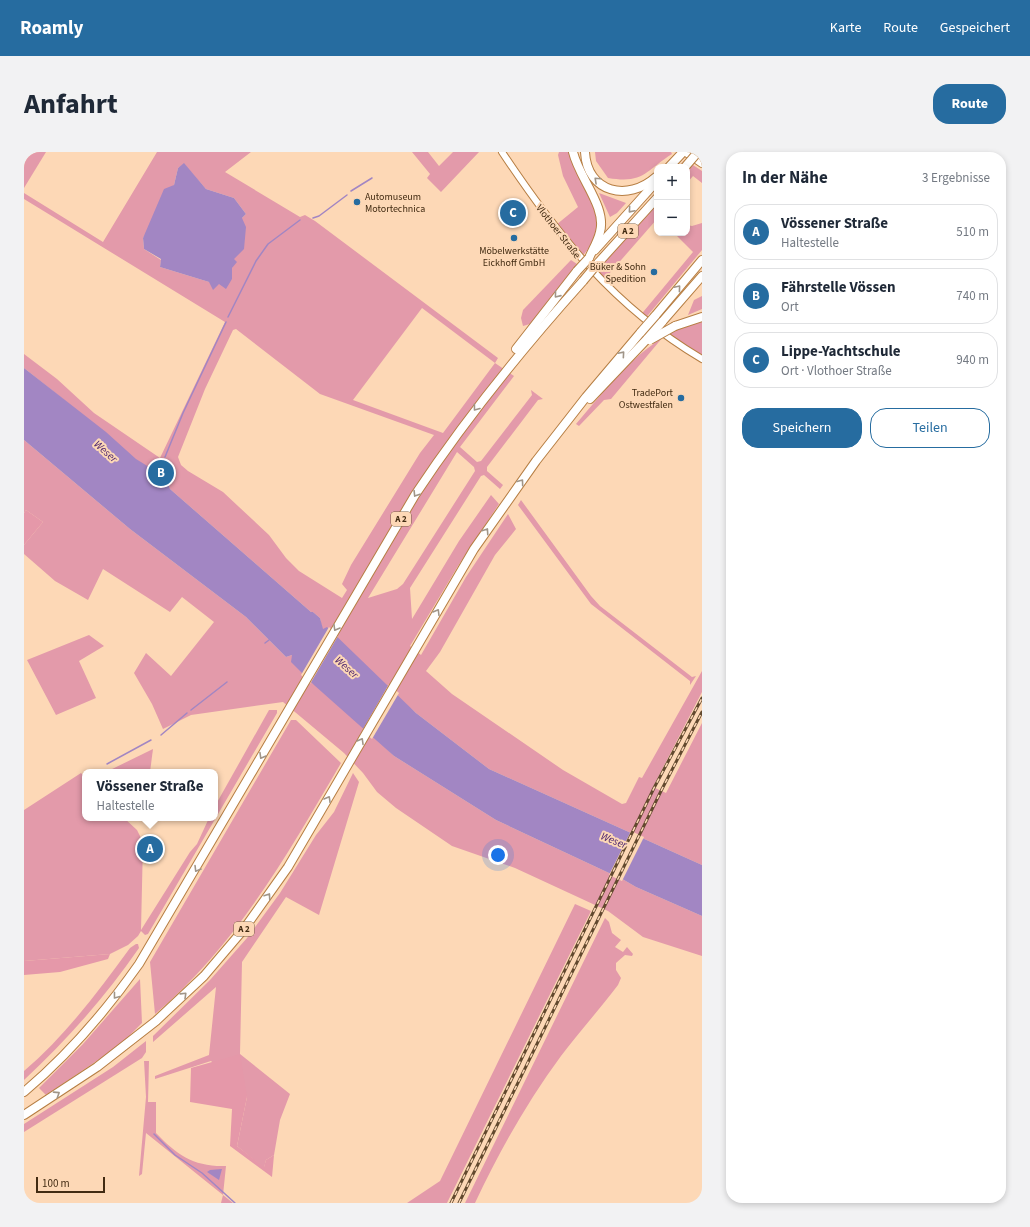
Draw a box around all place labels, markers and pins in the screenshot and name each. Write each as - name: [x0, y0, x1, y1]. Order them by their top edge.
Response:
- place label: Automuseum Motortechnica: [365, 190, 425, 216]
- marker: Automuseum Motortechnica: [352, 197, 362, 207]
- pin: C: [500, 198, 526, 228]
- marker: Möbelwerkstätte Eickhoff GmbH: [509, 233, 519, 243]
- place label: Möbelwerkstätte Eickhoff GmbH: [479, 244, 549, 270]
- place label: Büker & Sohn Spedition: [590, 260, 646, 286]
- marker: Büker & Sohn Spedition: [649, 267, 659, 277]
- place label: TradePort Ostwestfalen: [619, 386, 674, 412]
- marker: TradePort Ostwestfalen: [676, 393, 686, 403]
- pin: B: [148, 458, 174, 488]
- pin: A: [137, 834, 163, 864]

